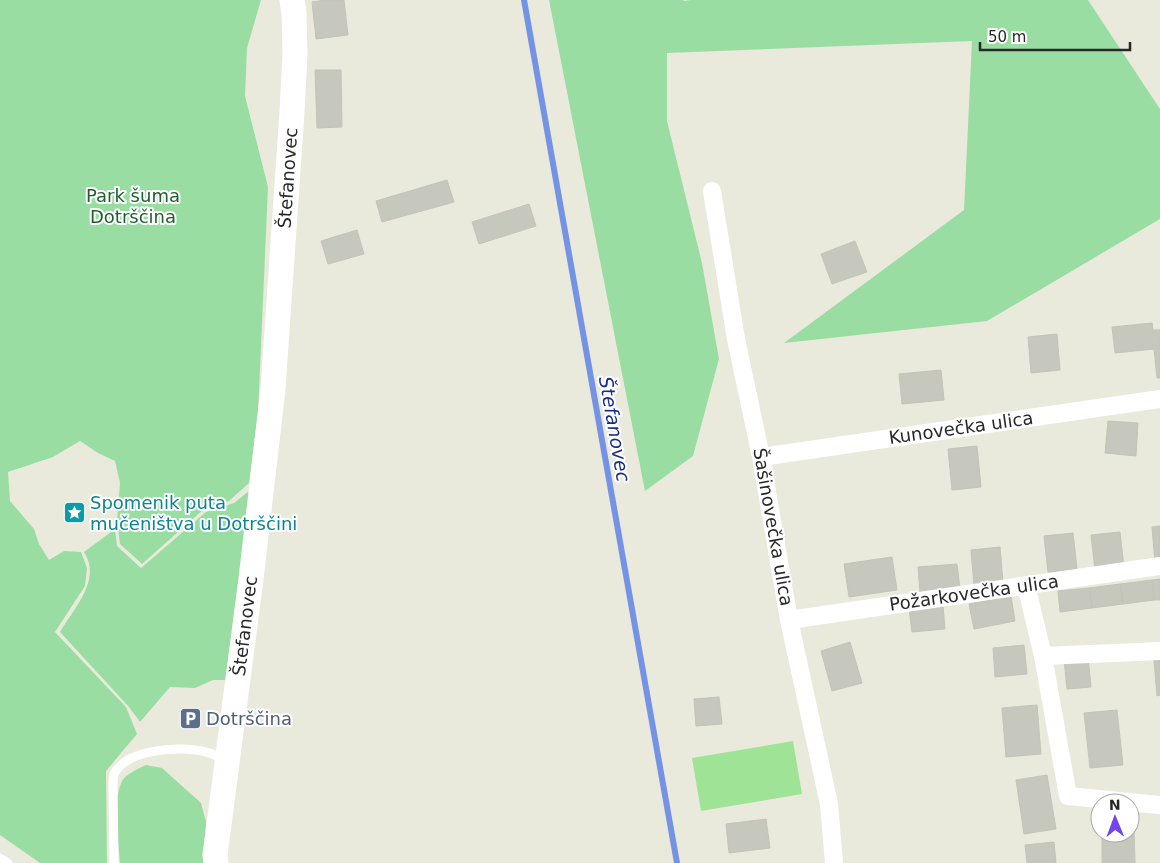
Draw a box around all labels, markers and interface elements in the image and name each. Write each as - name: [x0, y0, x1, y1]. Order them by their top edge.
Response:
- scale bar: [980, 20, 1130, 52]
- text: 50 m: [988, 28, 1026, 46]
- street label: Štefanovec: [274, 127, 301, 229]
- park label: Park šuma Dotrščina: [86, 185, 180, 227]
- water label: Štefanovec: [595, 374, 636, 484]
- street label: Kunovečka ulica: [887, 407, 1034, 448]
- street label: Šašinovečka ulica: [749, 446, 798, 608]
- place label: Spomenik puta mučeništva u Dotrščini: [90, 492, 297, 534]
- place icon: Spomenik puta mučeništva u Dotrščini: [62, 501, 86, 525]
- street label: Požarkovečka ulica: [888, 570, 1060, 615]
- street label: Štefanovec: [228, 575, 261, 677]
- parking icon: Dotrščina: [178, 707, 202, 731]
- place label: Dotrščina: [206, 708, 292, 729]
- north arrow: [1090, 793, 1140, 843]
- text: N: [1109, 797, 1121, 813]

